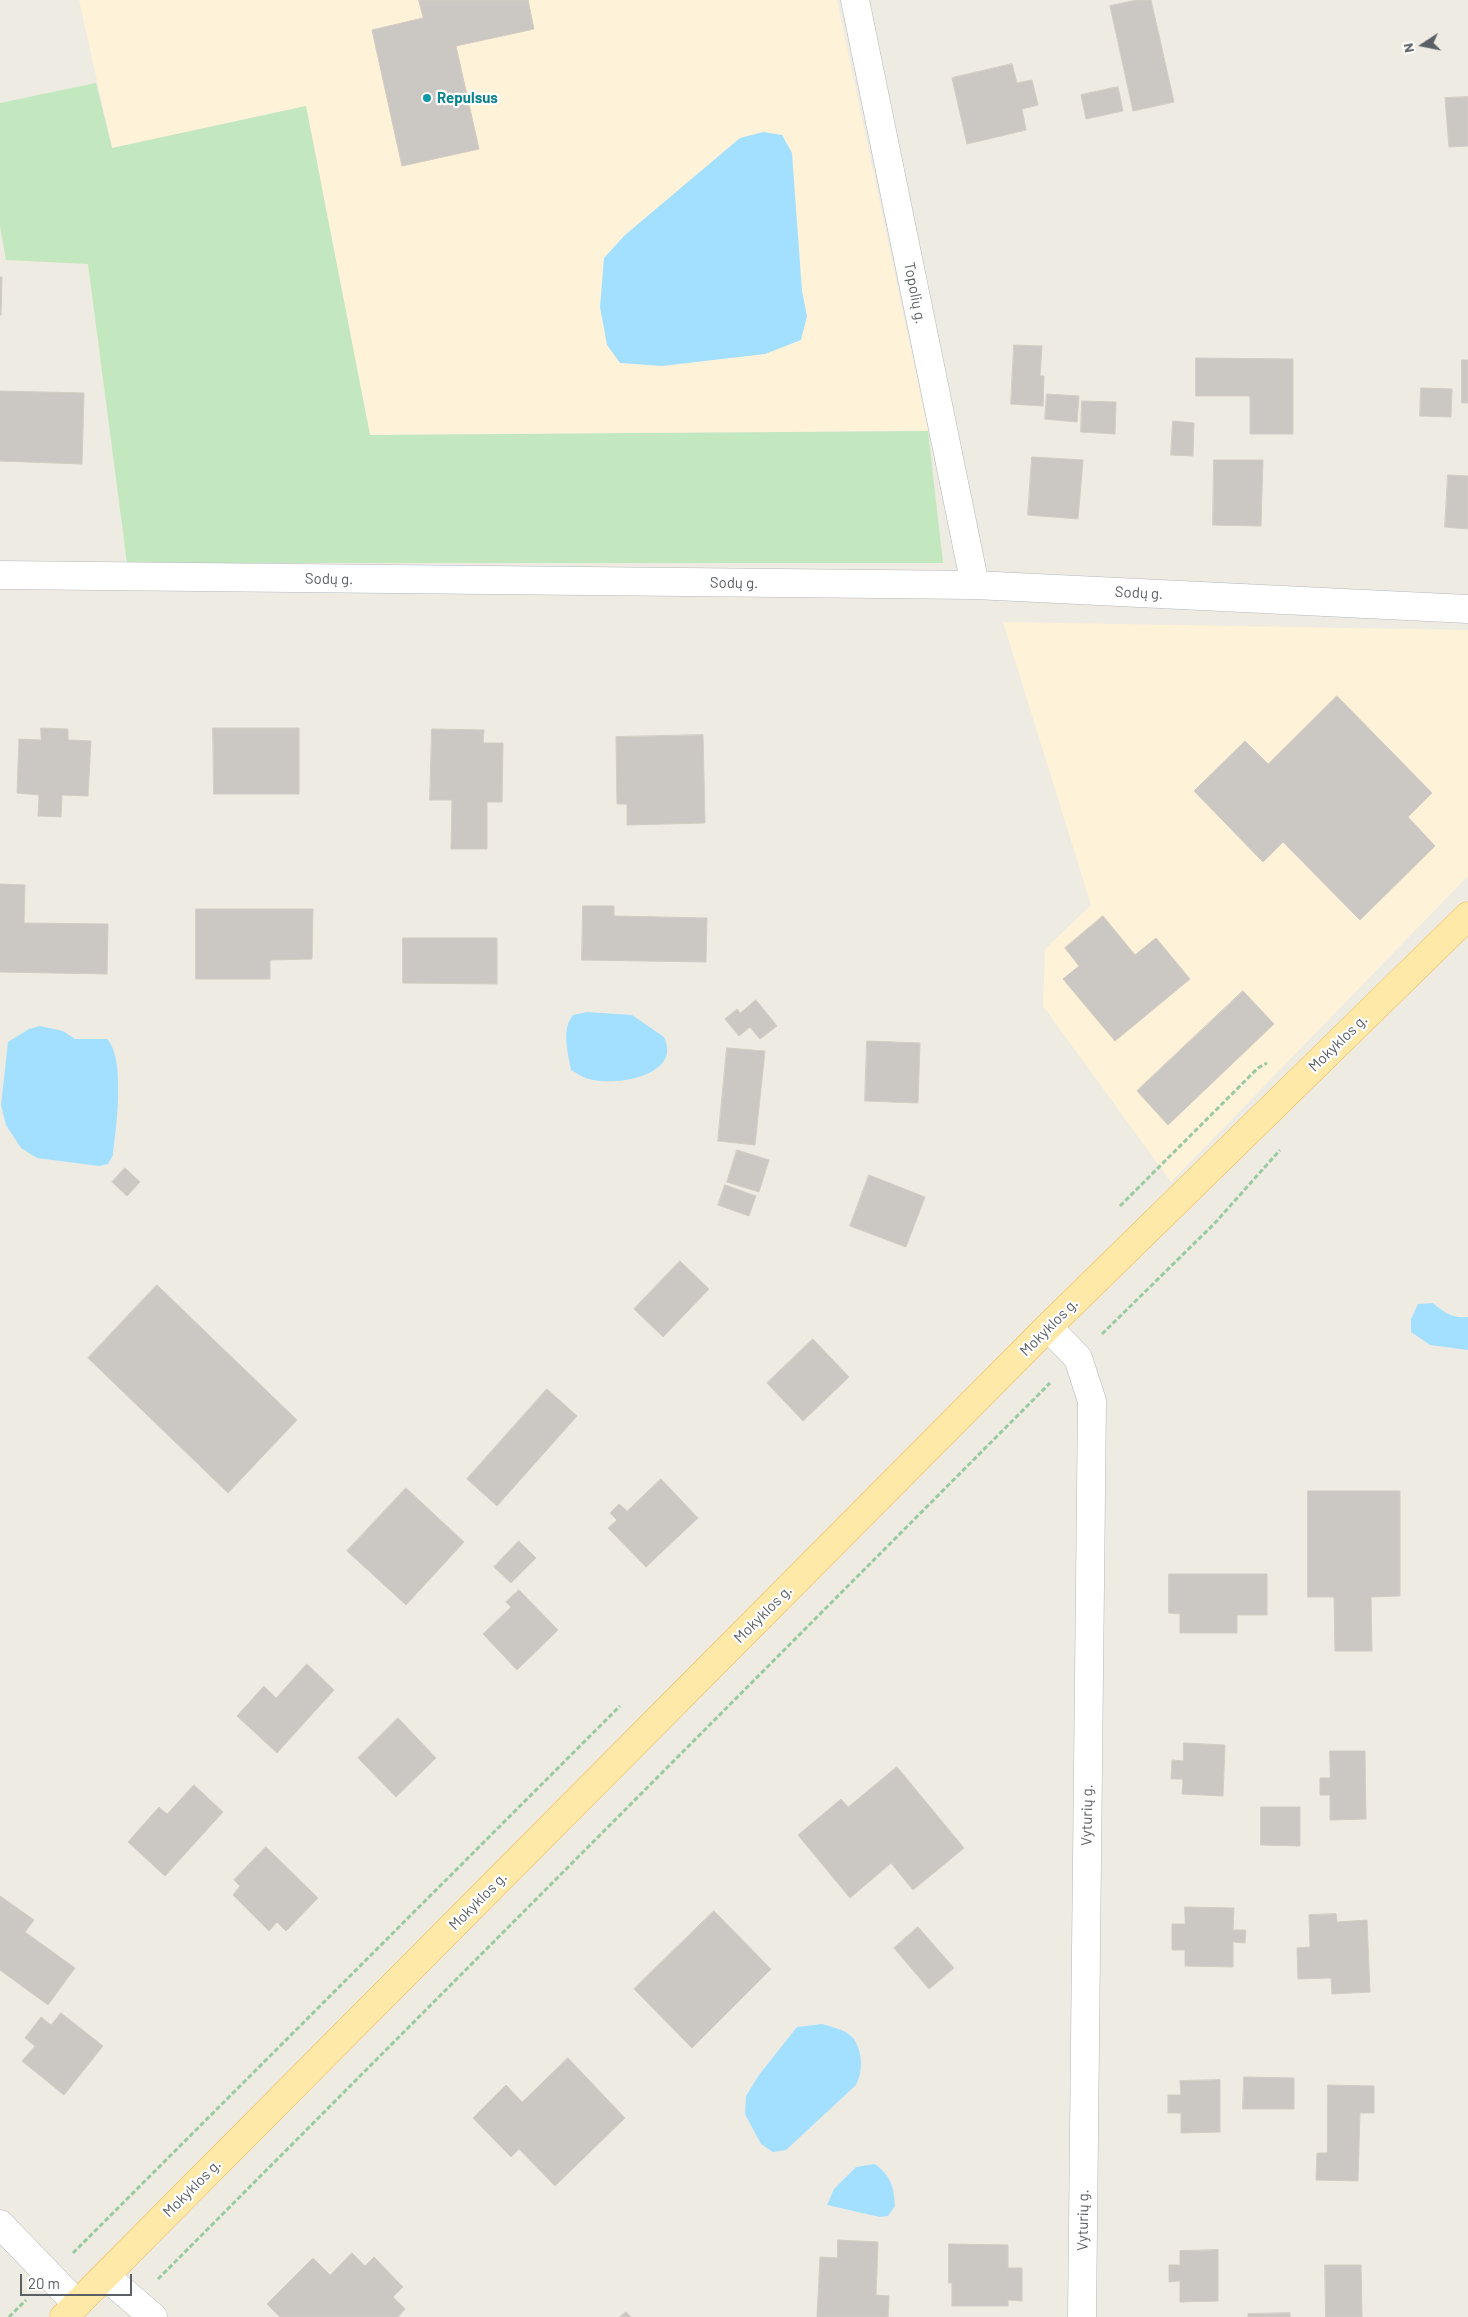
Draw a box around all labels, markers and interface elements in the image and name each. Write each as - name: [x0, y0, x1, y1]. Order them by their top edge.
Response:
- north arrow: [1398, 20, 1448, 70]
- text: N: [1399, 42, 1417, 54]
- place label: Repulsus: [437, 89, 498, 107]
- marker: Repulsus: [421, 92, 433, 104]
- street label: Topolių g.: [900, 261, 930, 325]
- street label: Sodų g.: [305, 570, 353, 588]
- street label: Sodų g.: [710, 574, 758, 592]
- street label: Sodų g.: [1114, 583, 1164, 603]
- street label: Mokyklos g.: [1305, 1011, 1371, 1075]
- street label: Mokyklos g.: [1016, 1294, 1082, 1360]
- street label: Mokyklos g.: [730, 1581, 796, 1647]
- street label: Vyturių g.: [1077, 1784, 1097, 1846]
- street label: Mokyklos g.: [445, 1868, 511, 1934]
- street label: Mokyklos g.: [159, 2155, 225, 2221]
- street label: Vyturių g.: [1073, 2189, 1093, 2251]
- scale bar: [22, 2264, 135, 2296]
- text: 20 m: [28, 2274, 60, 2292]

